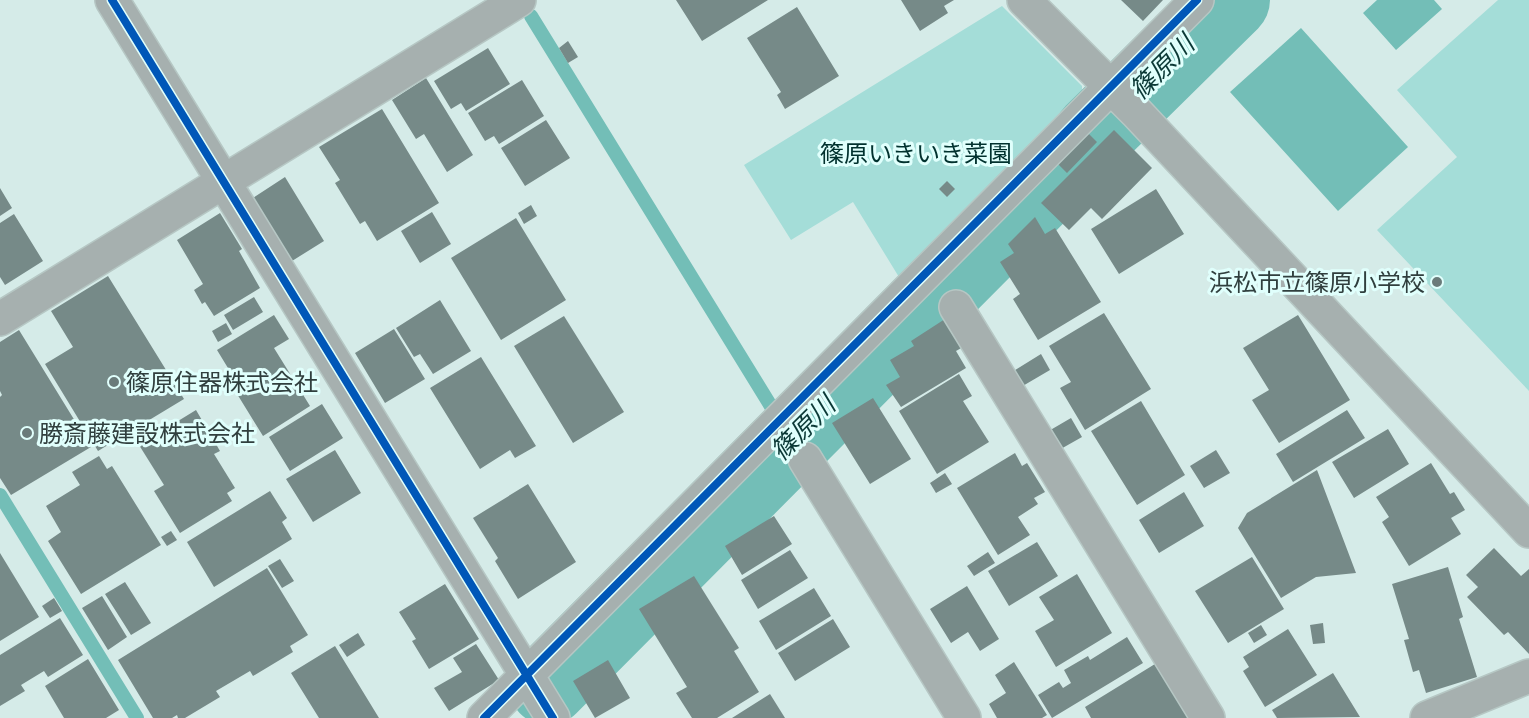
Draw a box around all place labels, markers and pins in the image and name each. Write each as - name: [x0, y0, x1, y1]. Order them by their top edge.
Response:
- place label: 浜松市立篠原小学校: [1209, 265, 1425, 300]
- marker: 浜松市立篠原小学校: [1430, 275, 1444, 289]
- place label: 篠原住器株式会社: [126, 365, 318, 400]
- marker: 篠原住器株式会社: [107, 375, 121, 389]
- place label: 勝斎藤建設株式会社: [39, 416, 255, 451]
- marker: 勝斎藤建設株式会社: [20, 426, 34, 440]

